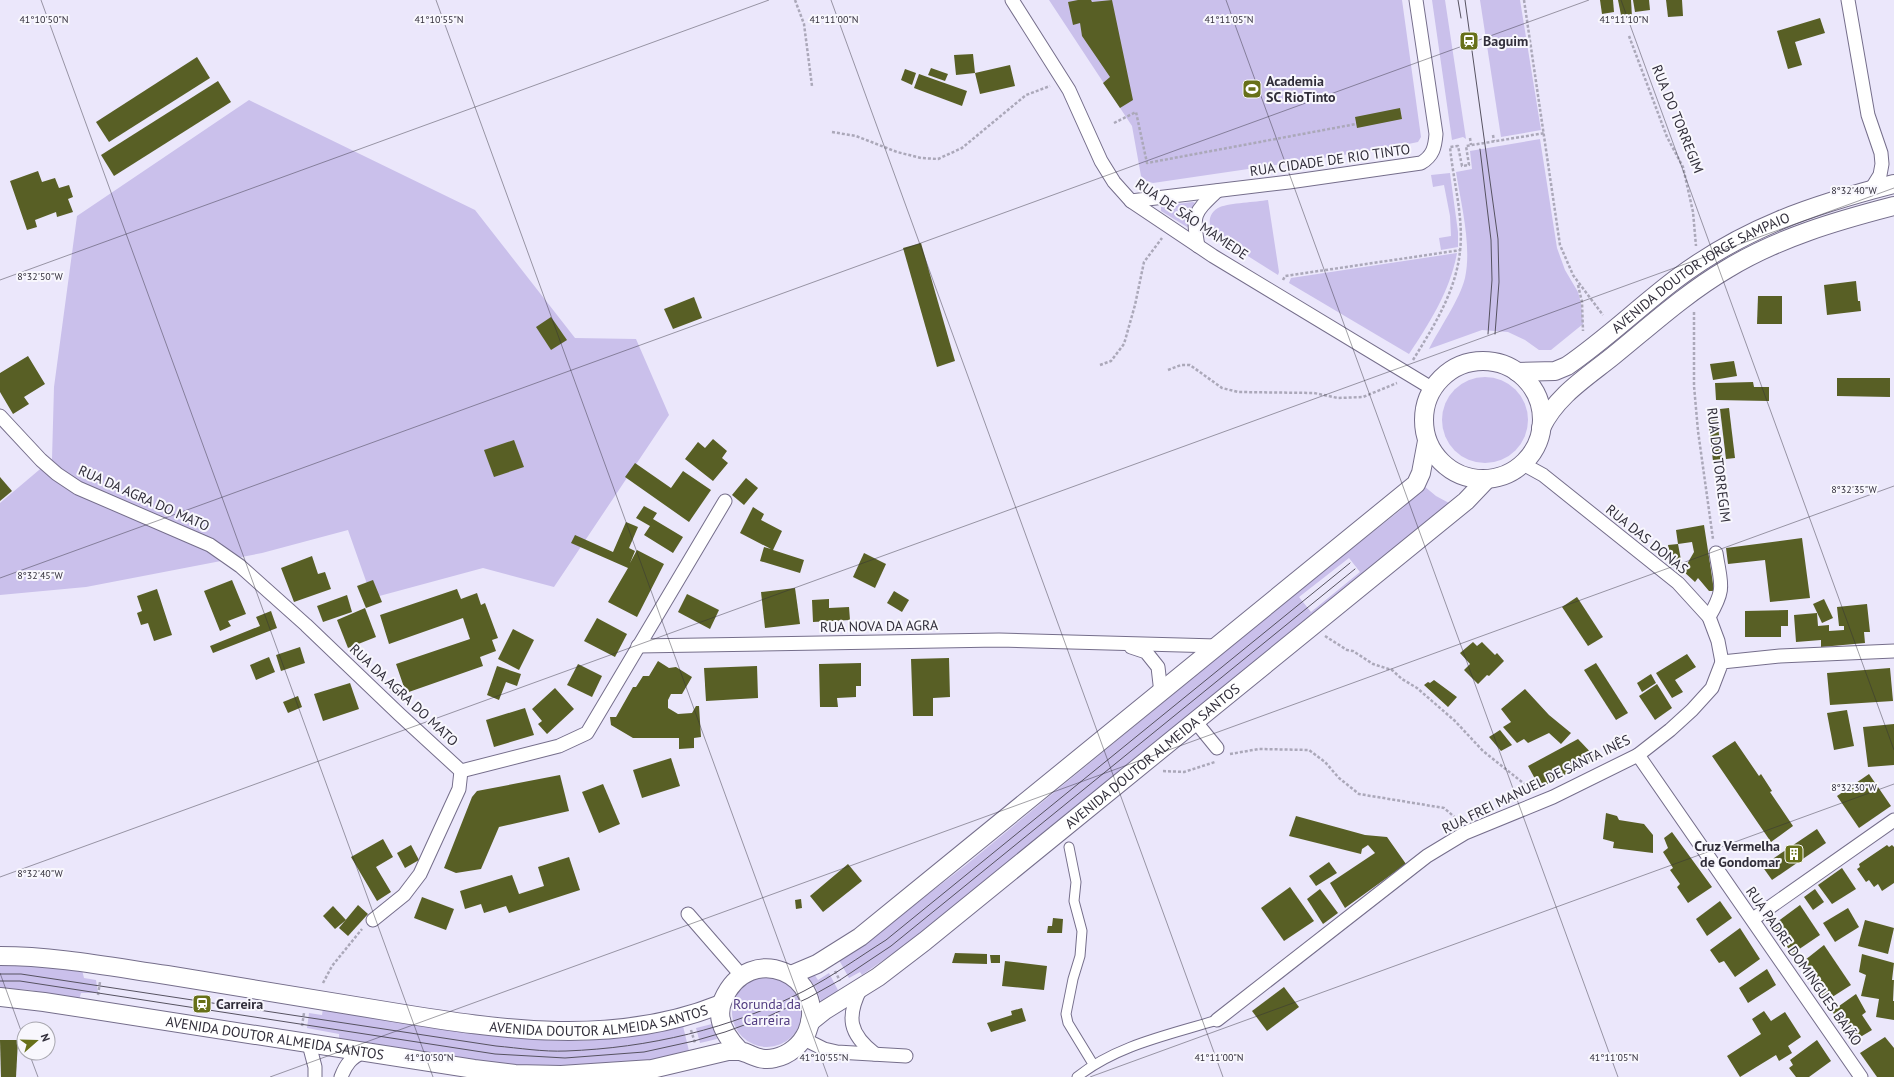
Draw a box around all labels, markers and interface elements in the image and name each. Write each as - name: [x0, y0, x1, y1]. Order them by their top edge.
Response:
- text: 41°10'50"N: [19, 13, 69, 26]
- text: 41°10'55"N: [414, 13, 464, 26]
- text: 41°11'00"N: [809, 13, 859, 26]
- text: 41°11'05"N: [1204, 13, 1254, 26]
- text: 41°11'10"N: [1599, 13, 1649, 26]
- station icon: Baguim: [1458, 30, 1480, 52]
- place label: Baguim: [1483, 32, 1528, 50]
- street label: RUA DO TORREGIM: [1648, 62, 1708, 176]
- place label: Academia SC RioTinto: [1266, 72, 1336, 106]
- sports icon: Academia SC RioTinto: [1241, 78, 1263, 100]
- street label: RUA CIDADE DE RIO TINTO: [1249, 140, 1411, 180]
- street label: RUA DE SÃO MAMEDE: [1132, 175, 1252, 263]
- text: 8°32'40"W: [1831, 184, 1878, 197]
- street label: AVENIDA DOUTOR JORGE SAMPAIO: [1608, 208, 1792, 337]
- text: 8°32'50"W: [17, 270, 64, 283]
- street label: RUA DO TORREGIM: [1703, 407, 1735, 523]
- street label: RUA DA AGRA DO MATO: [76, 461, 212, 535]
- text: 8°32'35"W: [1831, 483, 1878, 496]
- street label: RUA DAS DONAS: [1602, 500, 1692, 578]
- text: 8°32'45"W: [17, 569, 64, 582]
- street label: RUA NOVA DA AGRA: [820, 616, 939, 636]
- street label: RUA DA AGRA DO MATO: [346, 640, 462, 750]
- street label: AVENIDA DOUTOR ALMEIDA SANTOS: [1061, 679, 1244, 833]
- street label: RUA FREI MANUEL DE SANTA INÊS: [1439, 730, 1633, 838]
- text: 8°32'30"W: [1831, 781, 1878, 794]
- place label: Cruz Vermelha de Gondomar: [1694, 837, 1780, 871]
- building icon: Cruz Vermelha de Gondomar: [1783, 843, 1805, 865]
- text: 8°32'40"W: [17, 867, 64, 880]
- street label: RUA PADRE DOMINGUES BAIÃO: [1742, 883, 1866, 1049]
- station icon: Carreira: [191, 993, 213, 1015]
- place label: Carreira: [216, 995, 263, 1013]
- park label: Rorunda da Carreira: [733, 995, 801, 1029]
- street label: AVENIDA DOUTOR ALMEIDA SANTOS: [489, 1001, 710, 1040]
- street label: AVENIDA DOUTOR ALMEIDA SANTOS: [165, 1012, 385, 1064]
- north arrow: [16, 1021, 56, 1061]
- text: N: [38, 1032, 53, 1043]
- text: 41°10'50"N: [404, 1051, 454, 1064]
- text: 41°10'55"N: [799, 1051, 849, 1064]
- text: 41°11'00"N: [1194, 1051, 1244, 1064]
- text: 41°11'05"N: [1589, 1051, 1639, 1064]

